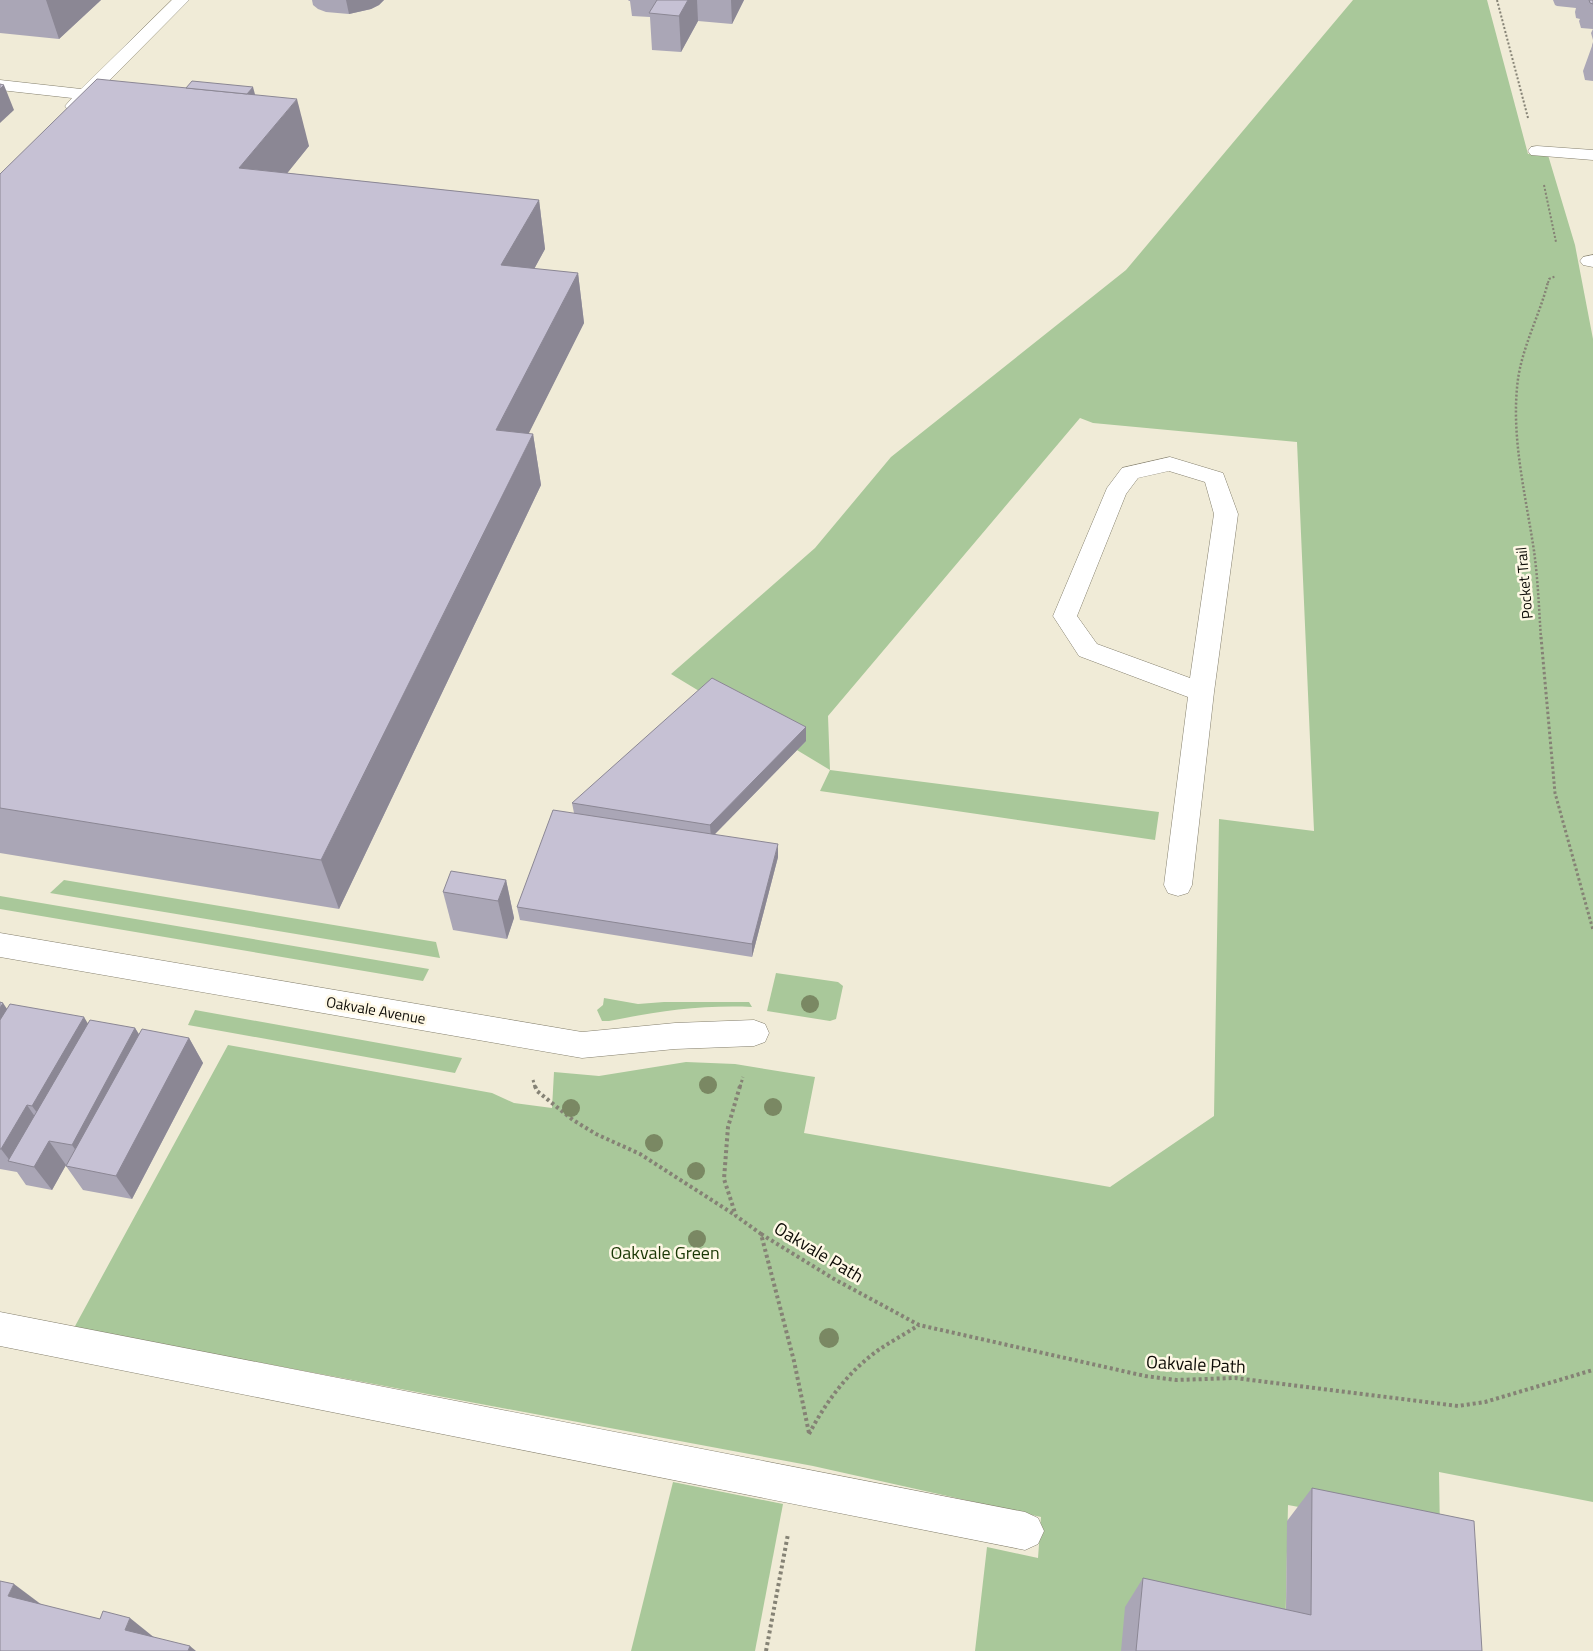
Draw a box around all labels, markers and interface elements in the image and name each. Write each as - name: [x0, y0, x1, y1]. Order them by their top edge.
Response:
- street label: Pocket Trail: [1509, 546, 1539, 620]
- street label: Oakvale Avenue: [325, 990, 427, 1030]
- street label: Oakvale Path: [769, 1215, 869, 1289]
- park label: Oakvale Green: [610, 1239, 720, 1266]
- street label: Oakvale Path: [1145, 1348, 1247, 1380]

